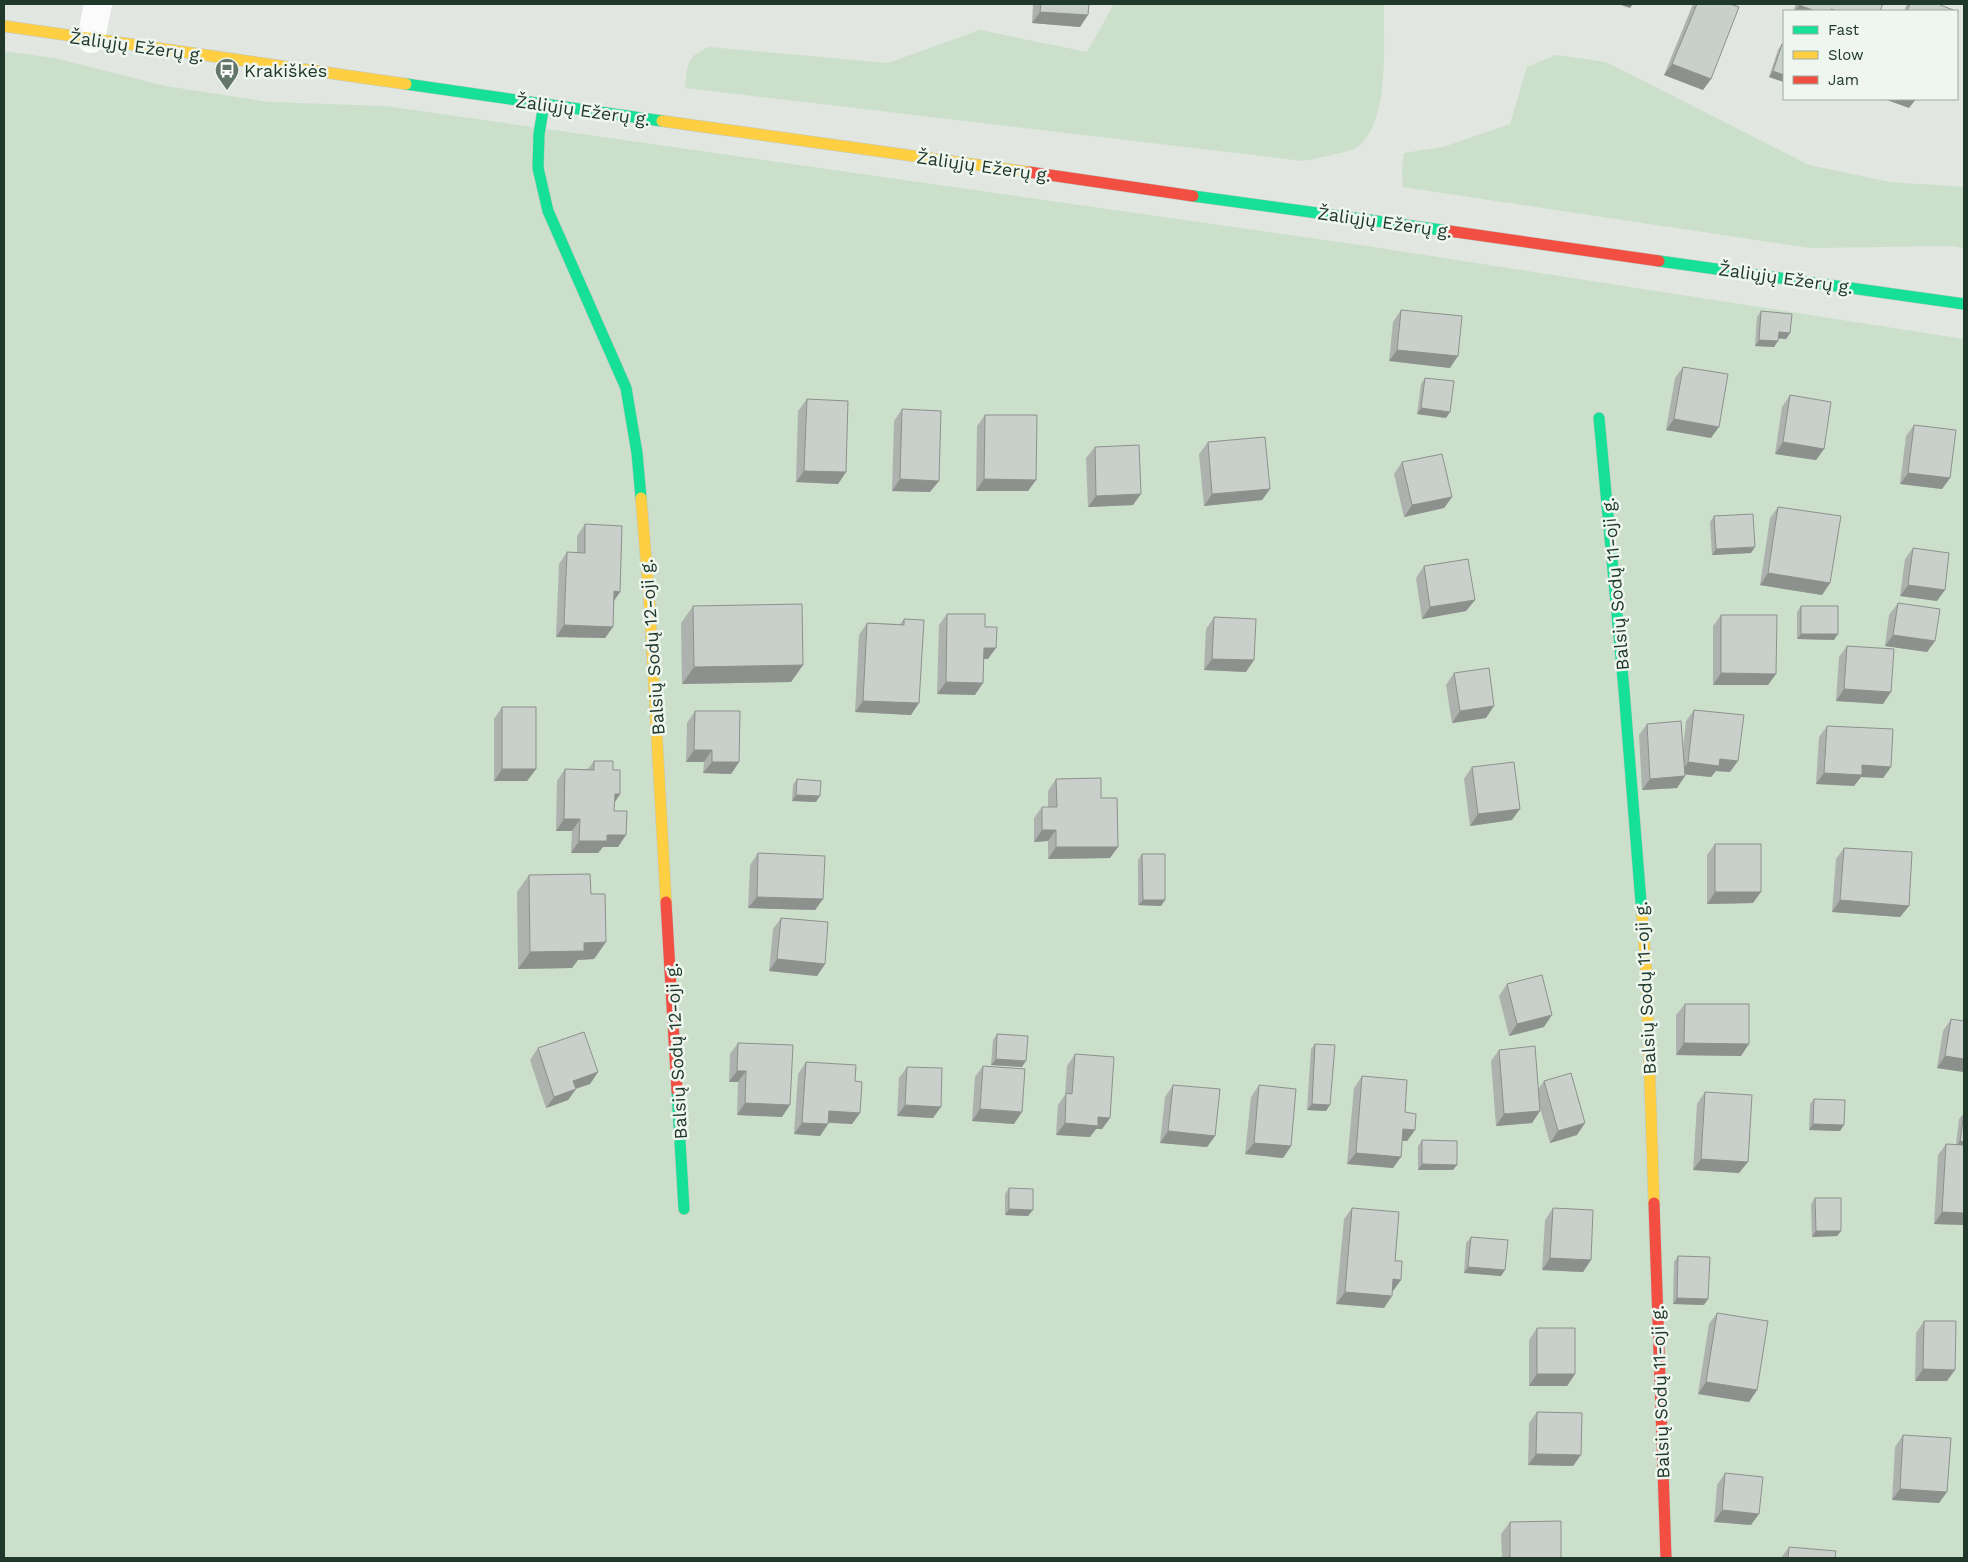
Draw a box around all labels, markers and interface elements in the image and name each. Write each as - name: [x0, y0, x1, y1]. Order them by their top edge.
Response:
- legend: [1783, 10, 1958, 100]
- text: Fast: [1828, 21, 1860, 39]
- street label: Žaliųjų Ežerų g.: [68, 26, 206, 66]
- text: Slow: [1828, 46, 1864, 64]
- bus stop icon: Krakiškės: [214, 57, 240, 91]
- place label: Krakiškės: [244, 60, 327, 81]
- text: Jam: [1828, 71, 1859, 89]
- street label: Žaliųjų Ežerų g.: [514, 90, 652, 130]
- street label: Žaliųjų Ežerų g.: [915, 146, 1053, 186]
- street label: Žaliųjų Ežerų g.: [1316, 202, 1454, 242]
- street label: Žaliųjų Ežerų g.: [1717, 258, 1855, 298]
- street label: Balsių Sodų 11-oji g.: [1597, 497, 1633, 671]
- street label: Balsių Sodų 12-oji g.: [635, 558, 669, 736]
- street label: Balsių Sodų 11-oji g.: [1630, 901, 1660, 1075]
- street label: Balsių Sodų 12-oji g.: [661, 962, 691, 1140]
- street label: Balsių Sodų 11-oji g.: [1646, 1305, 1674, 1479]

